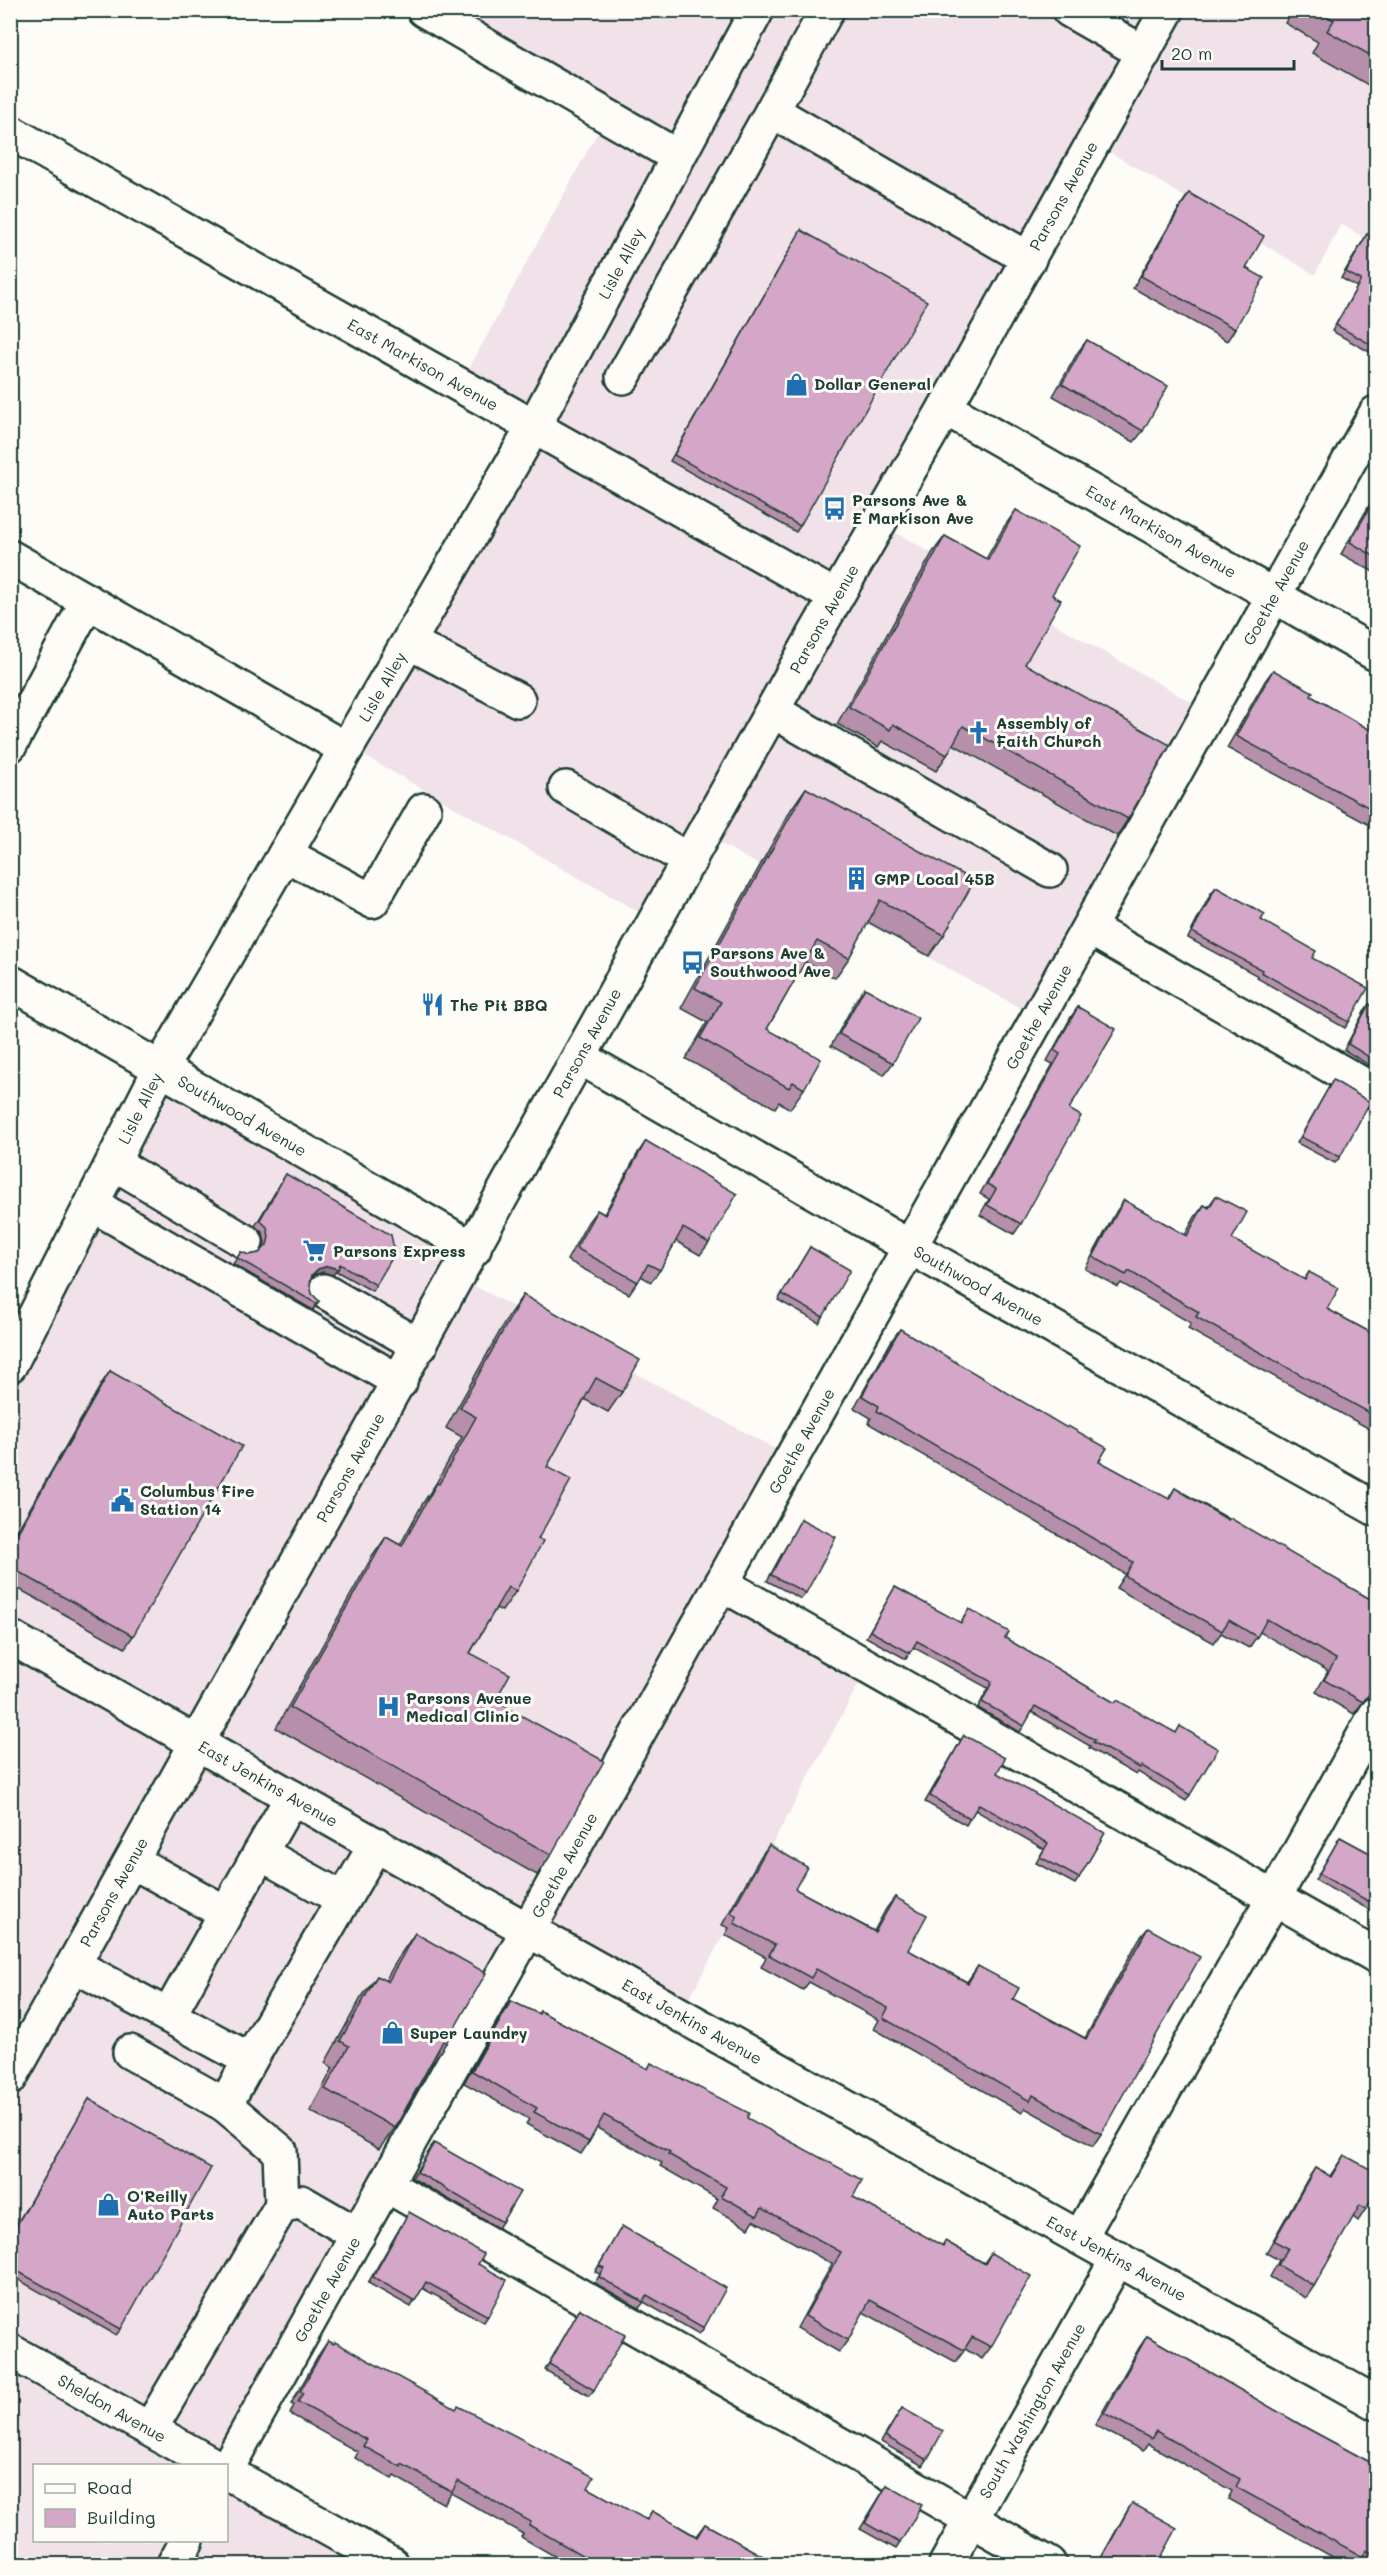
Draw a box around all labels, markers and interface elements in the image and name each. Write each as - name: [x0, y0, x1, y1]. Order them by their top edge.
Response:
- scale bar: [1162, 33, 1294, 71]
- text: 20 m: [1171, 41, 1212, 65]
- street label: Parsons Avenue: [1024, 137, 1102, 254]
- street label: Lisle Alley: [593, 224, 648, 302]
- street label: East Markison Avenue: [344, 313, 502, 415]
- shop icon: Dollar General: [783, 371, 809, 397]
- place label: Dollar General: [814, 373, 931, 394]
- street label: East Markison Avenue: [1082, 480, 1241, 582]
- place label: Parsons Ave & E Markison Ave: [852, 489, 974, 528]
- bus stop icon: Parsons Ave & E Markison Ave: [821, 496, 847, 522]
- street label: Goethe Avenue: [1237, 536, 1313, 649]
- street label: Parsons Avenue: [784, 560, 863, 677]
- street label: Lisle Alley: [353, 648, 410, 725]
- place label: Assembly of Faith Church: [996, 712, 1101, 751]
- church icon: Assembly of Faith Church: [965, 719, 991, 745]
- building icon: GMP Local 45B: [843, 866, 869, 892]
- place label: GMP Local 45B: [874, 868, 995, 889]
- place label: Parsons Ave & Southwood Ave: [710, 942, 831, 981]
- bus stop icon: Parsons Ave & Southwood Ave: [679, 949, 705, 975]
- street label: Goethe Avenue: [1000, 960, 1076, 1073]
- street label: Parsons Avenue: [548, 984, 625, 1101]
- restaurant icon: The Pit BBQ: [419, 992, 445, 1018]
- place label: The Pit BBQ: [450, 994, 548, 1015]
- street label: Lisle Alley: [113, 1069, 167, 1147]
- street label: Southwood Avenue: [174, 1070, 311, 1161]
- supermarket icon: Parsons Express: [302, 1238, 328, 1264]
- place label: Parsons Express: [333, 1240, 466, 1261]
- street label: Southwood Avenue: [910, 1240, 1047, 1330]
- street label: Goethe Avenue: [763, 1384, 839, 1497]
- street label: Parsons Avenue: [311, 1409, 389, 1526]
- place label: Columbus Fire Station 14: [140, 1480, 254, 1519]
- public building icon: Columbus Fire Station 14: [109, 1487, 135, 1513]
- place label: Parsons Avenue Medical Clinic: [406, 1687, 532, 1726]
- hospital icon: Parsons Avenue Medical Clinic: [375, 1694, 401, 1720]
- street label: East Jenkins Avenue: [195, 1735, 342, 1831]
- street label: Goethe Avenue: [526, 1808, 602, 1921]
- street label: Parsons Avenue: [74, 1833, 152, 1950]
- street label: East Jenkins Avenue: [619, 1974, 766, 2068]
- shop icon: Super Laundry: [379, 2020, 405, 2046]
- place label: Super Laundry: [410, 2022, 528, 2043]
- place label: O'Reilly Auto Parts: [127, 2185, 214, 2224]
- shop icon: O'Reilly Auto Parts: [96, 2192, 122, 2218]
- street label: East Jenkins Avenue: [1043, 2210, 1191, 2305]
- street label: Goethe Avenue: [289, 2233, 364, 2346]
- street label: South Washington Avenue: [974, 2319, 1090, 2502]
- street label: Sheldon Avenue: [54, 2369, 170, 2447]
- legend: [33, 2464, 228, 2542]
- text: Road: [87, 2475, 132, 2499]
- text: Building: [87, 2505, 155, 2529]

